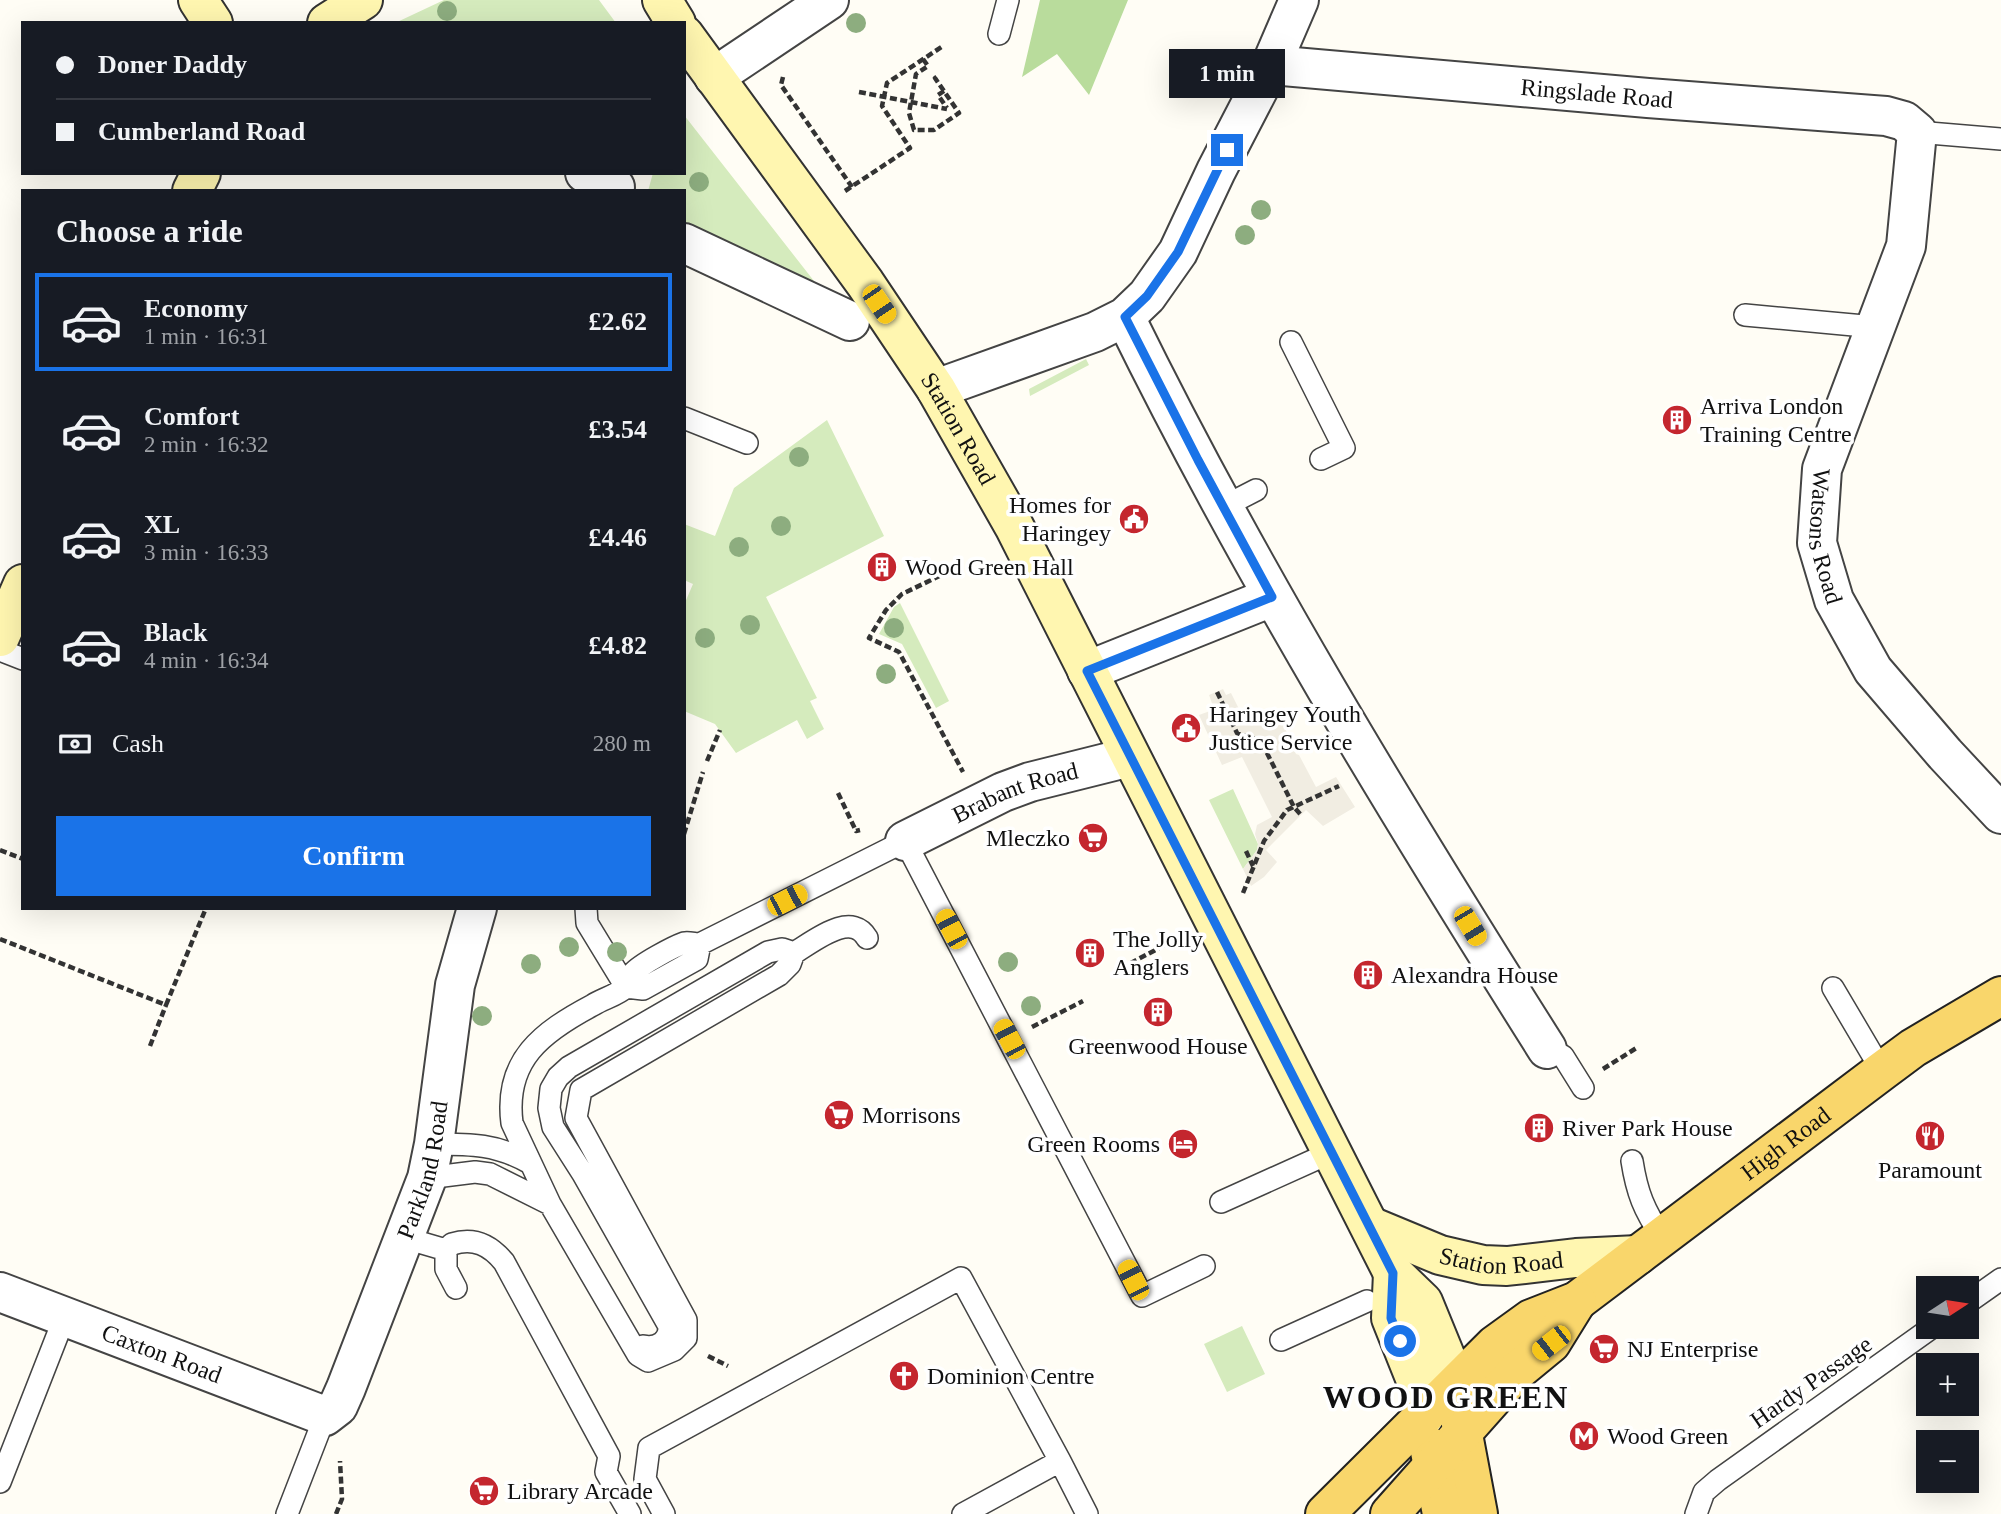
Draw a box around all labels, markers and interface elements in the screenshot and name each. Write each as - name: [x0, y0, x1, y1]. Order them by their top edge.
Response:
- callout: 1 min: [1169, 48, 1285, 97]
- text: Doner Daddy: [98, 50, 247, 79]
- text: 1 min: [1199, 61, 1255, 86]
- street label: Ringslade Road: [1520, 74, 1674, 113]
- text: Cumberland Road: [98, 117, 305, 146]
- route end: [1211, 134, 1243, 166]
- text: Choose a ride: [56, 213, 243, 249]
- car: [859, 281, 900, 327]
- icon: car: [60, 291, 123, 354]
- text: Economy: [144, 294, 248, 323]
- text: £2.62: [589, 307, 647, 336]
- text: 1 min · 16:31: [144, 324, 269, 349]
- street label: Station Road: [916, 368, 1001, 489]
- place label: Arriva London Training Centre: [1700, 393, 1852, 447]
- icon: car: [60, 399, 123, 462]
- text: Comfort: [144, 402, 239, 431]
- building icon: Arriva London Training Centre: [1660, 403, 1694, 437]
- text: £3.54: [589, 415, 647, 444]
- text: 2 min · 16:32: [144, 432, 269, 457]
- street label: Watsons Road: [1804, 468, 1847, 607]
- place label: Homes for Haringey: [1009, 492, 1111, 546]
- public building icon: Homes for Haringey: [1117, 502, 1151, 536]
- icon: car: [60, 507, 123, 570]
- text: XL: [144, 510, 180, 539]
- text: £4.46: [589, 523, 647, 552]
- text: 3 min · 16:33: [144, 540, 269, 565]
- building icon: Wood Green Hall: [865, 550, 899, 584]
- place label: Wood Green Hall: [905, 554, 1074, 580]
- icon: car: [60, 615, 123, 678]
- text: Black: [144, 618, 208, 647]
- text: £4.82: [589, 631, 647, 660]
- text: 4 min · 16:34: [144, 648, 269, 673]
- place label: Haringey Youth Justice Service: [1209, 701, 1361, 755]
- public building icon: Haringey Youth Justice Service: [1169, 711, 1203, 745]
- icon: cash: [56, 725, 94, 763]
- text: Cash: [112, 729, 164, 758]
- text: 280 m: [593, 731, 651, 756]
- street label: Brabant Road: [948, 758, 1081, 828]
- button: Confirm: [56, 816, 651, 896]
- supermarket icon: Mleczko: [1076, 821, 1110, 855]
- place label: Mleczko: [986, 825, 1070, 851]
- car: [764, 881, 811, 919]
- car: [1451, 903, 1490, 949]
- car: [932, 906, 971, 952]
- place label: The Jolly Anglers: [1113, 926, 1203, 980]
- building icon: The Jolly Anglers: [1073, 936, 1107, 970]
- building icon: Alexandra House: [1351, 958, 1385, 992]
- place label: Alexandra House: [1391, 962, 1558, 988]
- building icon: Greenwood House: [1141, 995, 1175, 1029]
- car: [990, 1016, 1029, 1062]
- place label: Greenwood House: [1068, 1033, 1248, 1059]
- supermarket icon: Morrisons: [822, 1098, 856, 1132]
- street label: Parkland Road: [392, 1099, 453, 1242]
- place label: Morrisons: [862, 1102, 961, 1128]
- street label: High Road: [1736, 1102, 1835, 1185]
- building icon: River Park House: [1522, 1111, 1556, 1145]
- place label: River Park House: [1562, 1115, 1733, 1141]
- restaurant icon: Paramount: [1913, 1119, 1947, 1153]
- hotel icon: Green Rooms: [1166, 1127, 1200, 1161]
- place label: Green Rooms: [1027, 1131, 1160, 1157]
- place label: Paramount: [1878, 1157, 1982, 1183]
- street label: Station Road: [1437, 1242, 1565, 1279]
- car: [1115, 1257, 1152, 1303]
- north arrow: [1916, 1276, 1979, 1339]
- map controls: [1916, 1276, 1979, 1493]
- street label: Caxton Road: [98, 1319, 225, 1388]
- car: [1528, 1322, 1575, 1364]
- route start: [1384, 1325, 1416, 1357]
- street label: Hardy Passage: [1745, 1331, 1877, 1433]
- supermarket icon: NJ Enterprise: [1587, 1332, 1621, 1366]
- place label: NJ Enterprise: [1627, 1336, 1758, 1362]
- button: +: [1916, 1353, 1979, 1416]
- church icon: Dominion Centre: [887, 1359, 921, 1393]
- place label: Dominion Centre: [927, 1363, 1094, 1389]
- district label: WOOD GREEN: [1323, 1379, 1569, 1415]
- metro station icon: Wood Green: [1567, 1419, 1601, 1453]
- place label: Wood Green: [1607, 1423, 1728, 1449]
- button: −: [1916, 1430, 1979, 1493]
- supermarket icon: Library Arcade: [467, 1474, 501, 1508]
- place label: Library Arcade: [507, 1478, 653, 1504]

